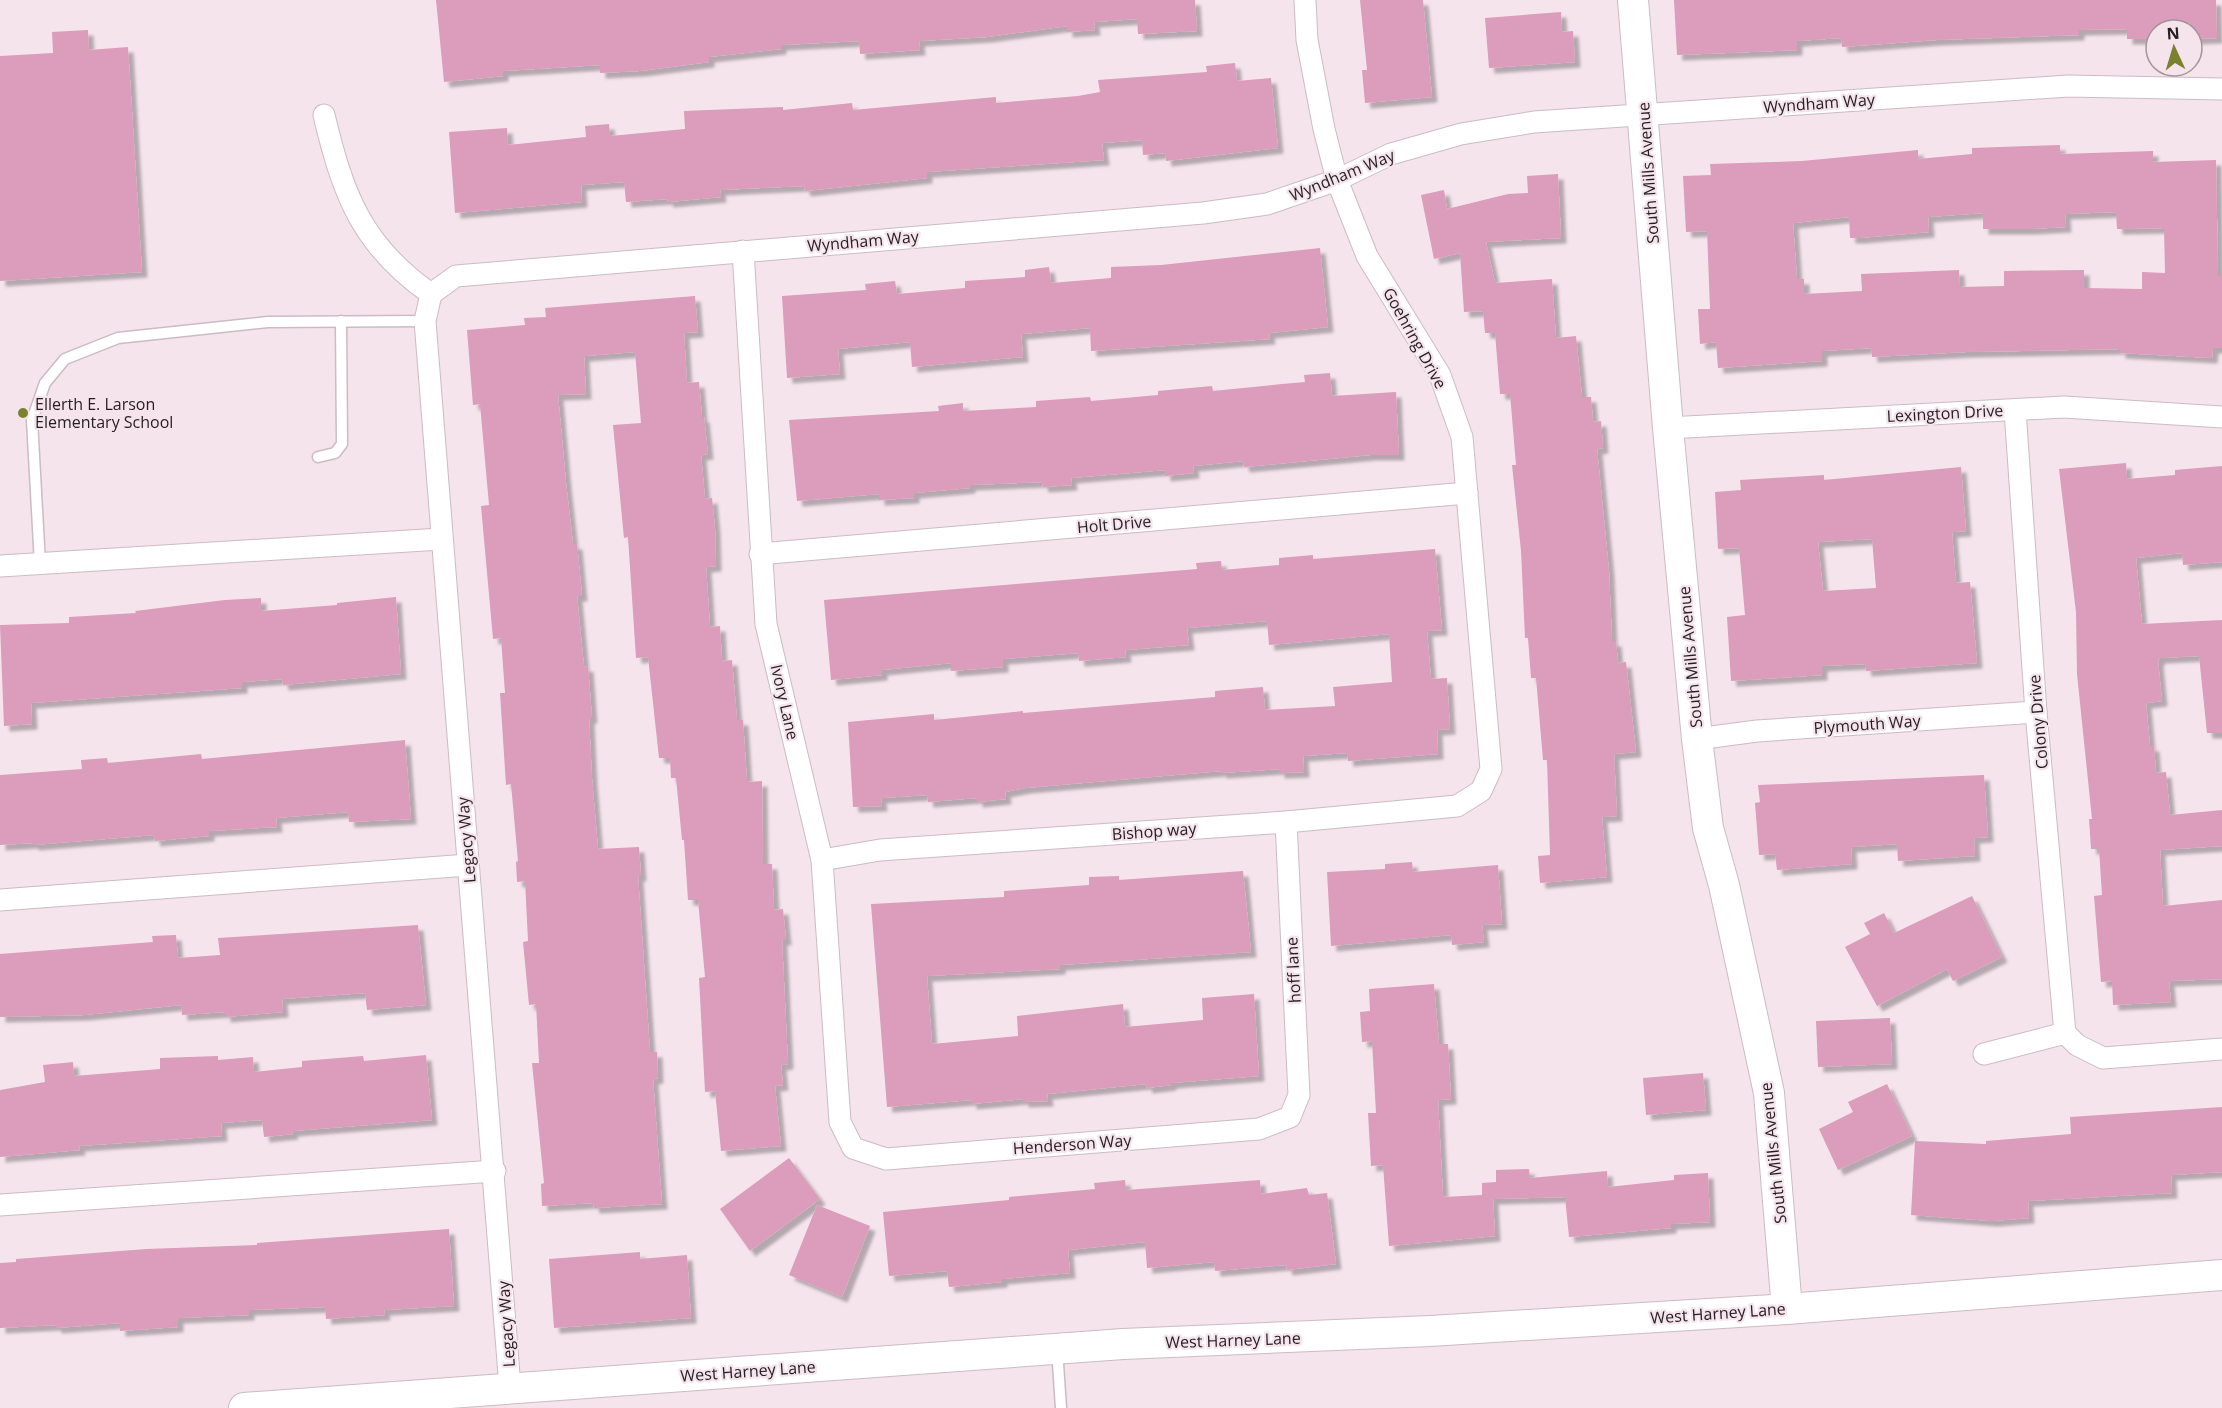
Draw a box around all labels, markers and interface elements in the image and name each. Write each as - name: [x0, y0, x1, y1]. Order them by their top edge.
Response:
- north arrow: [2144, 18, 2204, 78]
- text: N: [2166, 22, 2180, 44]
- street label: Wyndham Way: [1762, 88, 1876, 118]
- street label: South Mills Avenue: [1632, 101, 1664, 245]
- street label: Wyndham Way: [1286, 144, 1399, 206]
- street label: Wyndham Way: [806, 225, 921, 257]
- street label: Goehring Drive: [1378, 283, 1452, 393]
- place label: Ellerth E. Larson Elementary School: [35, 393, 173, 433]
- street label: Lexington Drive: [1886, 399, 2004, 427]
- marker: Ellerth E. Larson Elementary School: [16, 406, 30, 420]
- street label: Holt Drive: [1076, 510, 1152, 538]
- street label: South Mills Avenue: [1673, 585, 1707, 729]
- street label: Ivory Lane: [766, 662, 804, 742]
- street label: Colony Drive: [2023, 674, 2053, 770]
- street label: Plymouth Way: [1813, 709, 1922, 739]
- street label: Legacy Way: [451, 795, 481, 884]
- street label: Bishop way: [1111, 817, 1198, 845]
- street label: hoff lane: [1280, 936, 1306, 1004]
- street label: South Mills Avenue: [1755, 1081, 1791, 1225]
- street label: Henderson Way: [1012, 1129, 1133, 1159]
- street label: Legacy Way: [492, 1279, 520, 1368]
- street label: West Harney Lane: [1650, 1297, 1786, 1329]
- street label: West Harney Lane: [1165, 1327, 1301, 1353]
- street label: West Harney Lane: [680, 1355, 816, 1387]

